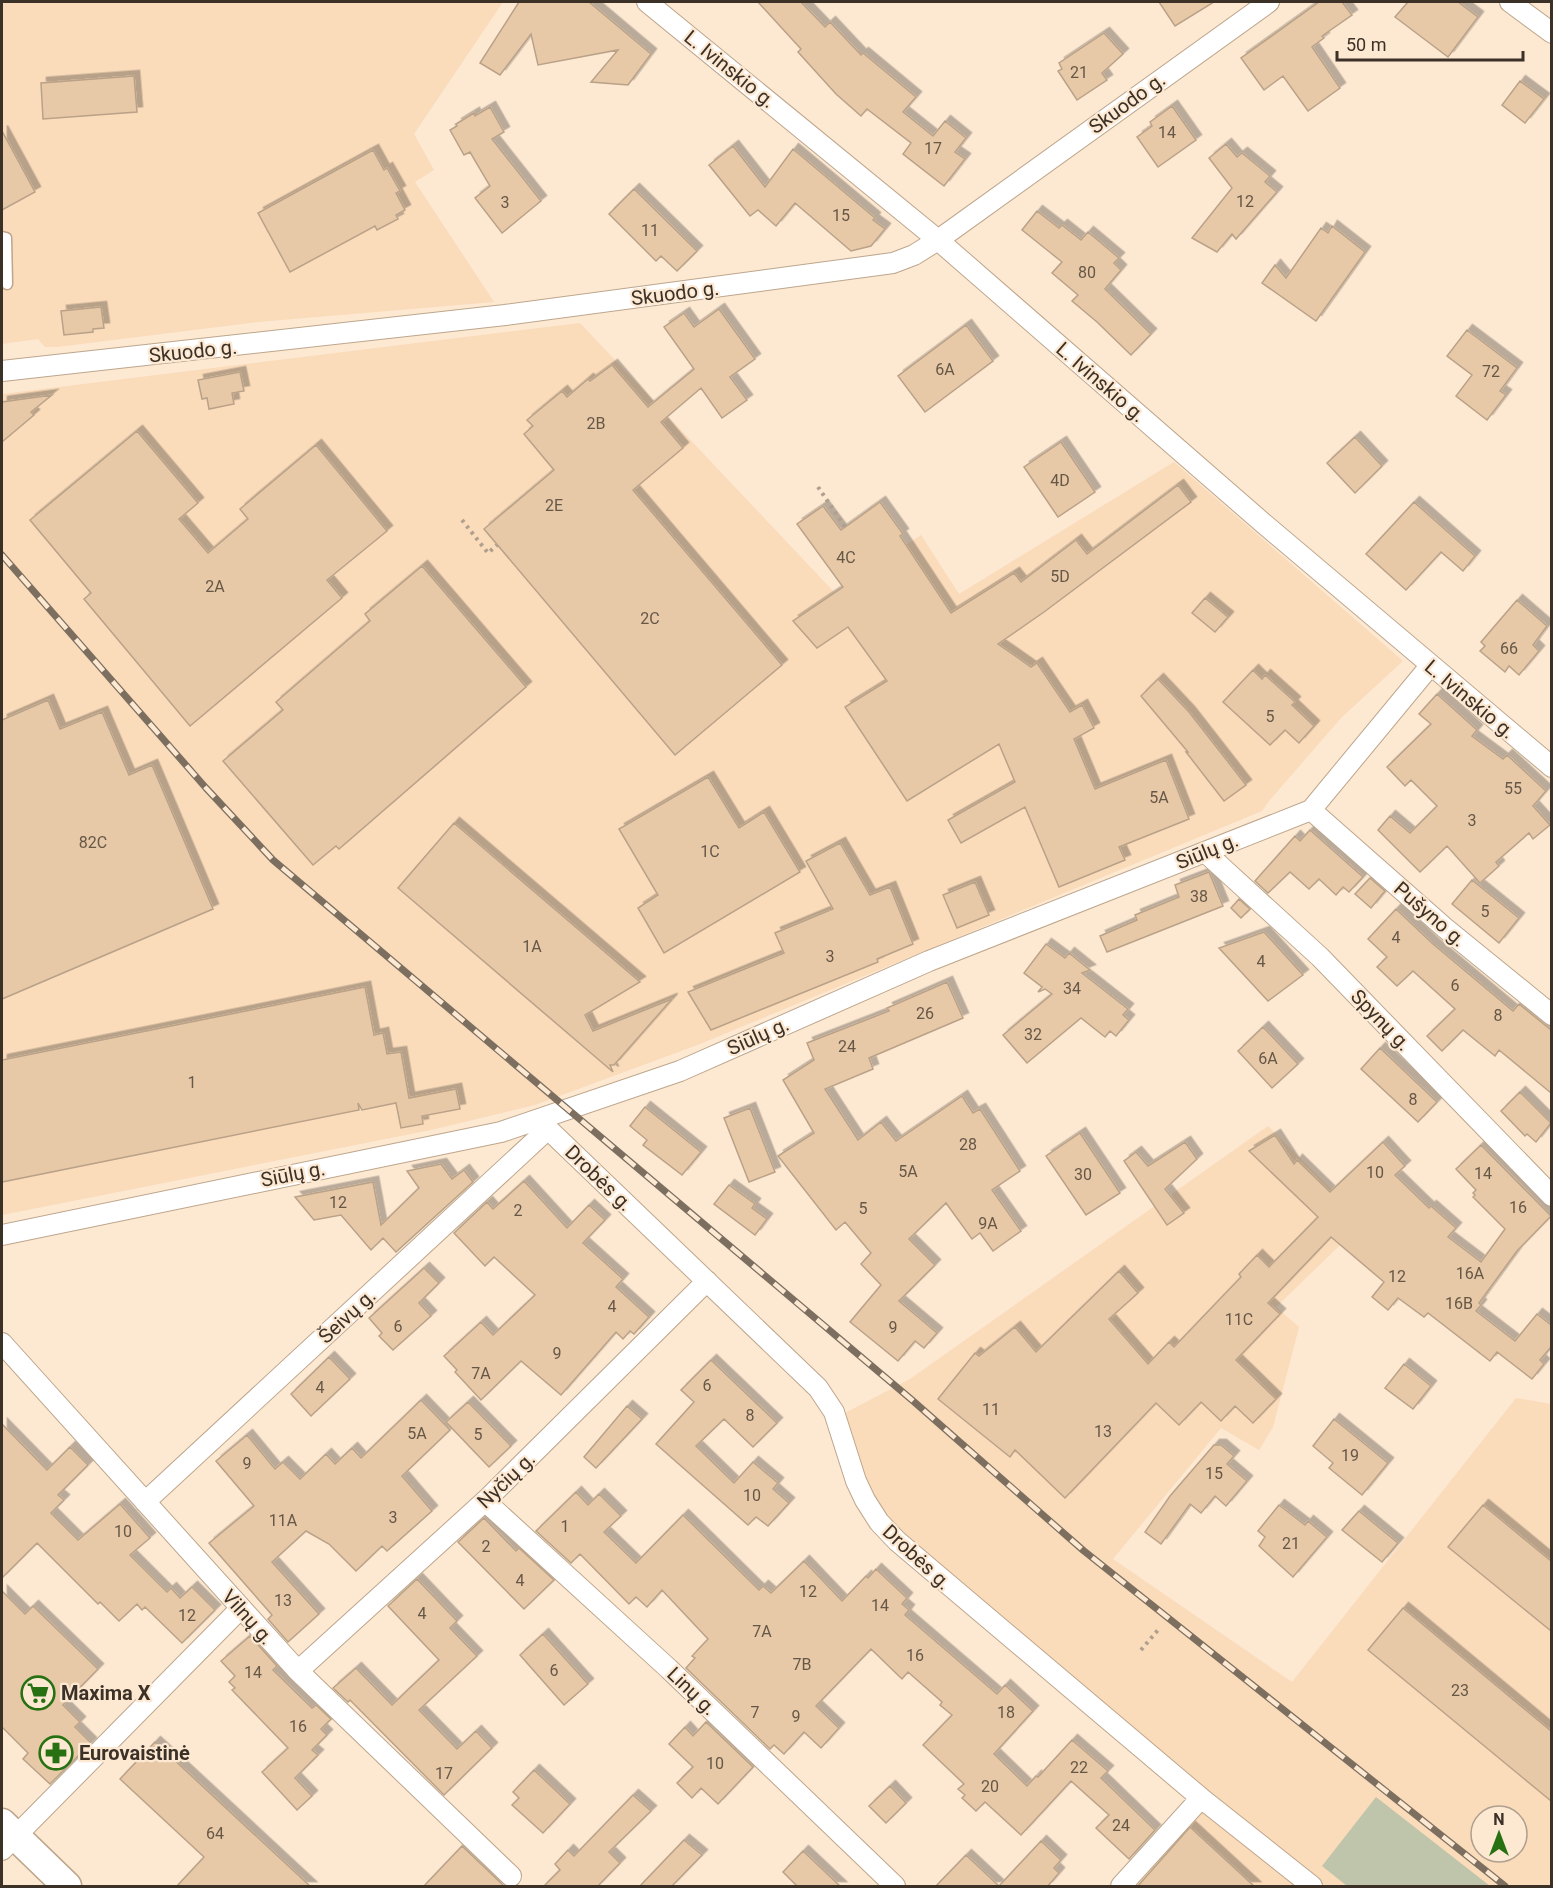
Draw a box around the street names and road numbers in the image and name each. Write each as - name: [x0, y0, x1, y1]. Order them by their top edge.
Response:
- street label: L. Ivinskio g.: [680, 25, 780, 113]
- street label: Skuodo g.: [1084, 67, 1170, 139]
- street label: Skuodo g.: [630, 276, 720, 310]
- street label: Skuodo g.: [148, 334, 238, 368]
- street label: L. Ivinskio g.: [1052, 337, 1150, 427]
- street label: L. Ivinskio g.: [1420, 654, 1520, 744]
- street label: Siūlų g.: [1172, 828, 1242, 874]
- street label: Pušyno g.: [1389, 876, 1471, 952]
- street label: Spynų g.: [1346, 984, 1416, 1056]
- street label: Siūlų g.: [723, 1012, 793, 1060]
- street label: Drobės g.: [560, 1140, 638, 1216]
- street label: Siūlų g.: [259, 1156, 327, 1192]
- street label: Šeivų g.: [313, 1284, 381, 1348]
- street label: Nyčių g.: [472, 1447, 540, 1513]
- street label: Drobės g.: [878, 1519, 956, 1595]
- street label: Vilnų g.: [217, 1584, 279, 1650]
- street label: Linų g.: [662, 1662, 722, 1720]

